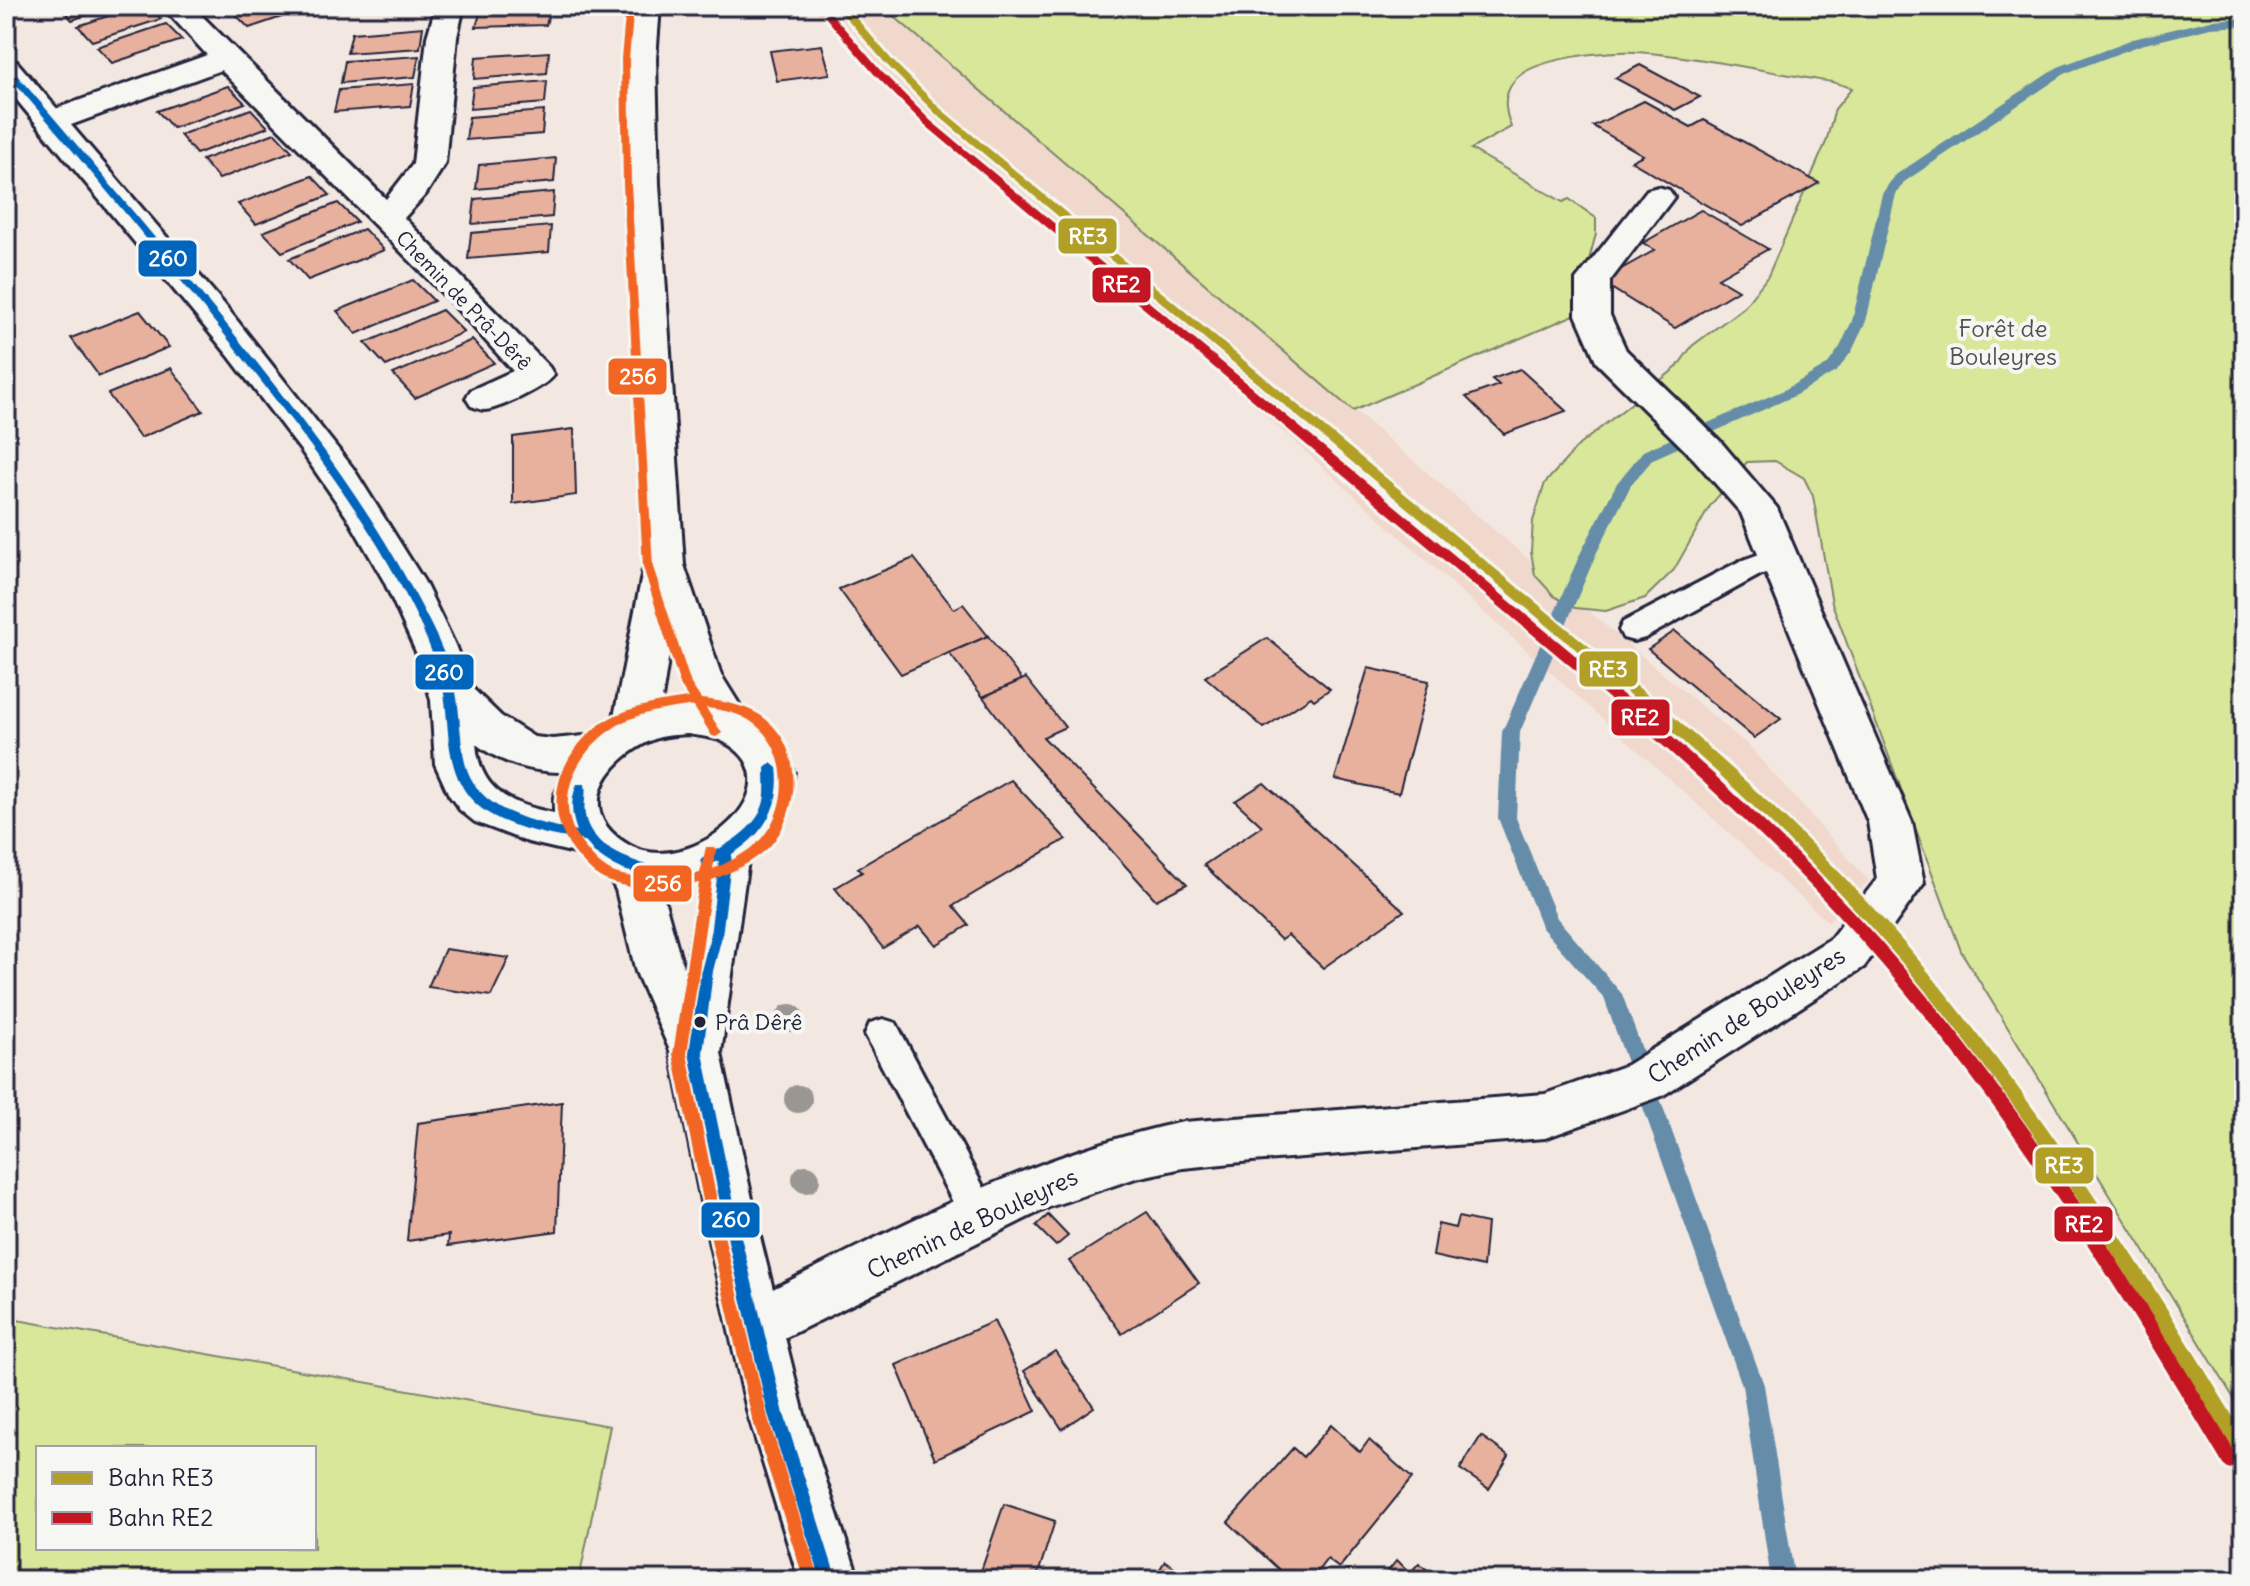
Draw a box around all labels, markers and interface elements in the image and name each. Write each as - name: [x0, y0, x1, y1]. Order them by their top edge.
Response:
- line badge: RE3: [1057, 217, 1118, 255]
- text: RE3: [1068, 222, 1108, 250]
- street label: Chemin de Prâ-Dêrê: [391, 225, 537, 375]
- line badge: 260: [137, 239, 198, 278]
- text: 260: [148, 244, 188, 272]
- line badge: RE2: [1091, 266, 1152, 304]
- text: RE2: [1102, 270, 1140, 298]
- park label: Forêt de Bouleyres: [1949, 313, 2057, 371]
- line badge: 256: [607, 357, 668, 396]
- text: 256: [619, 362, 657, 390]
- line badge: RE3: [1578, 650, 1639, 688]
- line badge: 260: [414, 653, 475, 691]
- text: RE3: [1588, 655, 1628, 683]
- text: 260: [424, 658, 464, 686]
- line badge: RE2: [1610, 698, 1671, 737]
- text: RE2: [1621, 703, 1659, 731]
- line badge: 256: [632, 864, 693, 903]
- text: 256: [644, 869, 682, 897]
- street label: Chemin de Bouleyres: [1642, 940, 1850, 1090]
- place label: Prâ Dêrê: [715, 1008, 802, 1036]
- marker: Prâ Dêrê: [692, 1014, 708, 1030]
- line badge: RE3: [2034, 1146, 2095, 1185]
- text: RE3: [2044, 1151, 2084, 1179]
- street label: Chemin de Bouleyres: [862, 1161, 1082, 1285]
- line badge: 260: [700, 1201, 761, 1239]
- text: 260: [711, 1205, 751, 1233]
- line badge: RE2: [2053, 1205, 2114, 1243]
- text: RE2: [2065, 1210, 2103, 1238]
- legend: [36, 1446, 316, 1550]
- text: Bahn RE3: [108, 1462, 214, 1492]
- text: Bahn RE2: [108, 1502, 213, 1532]

